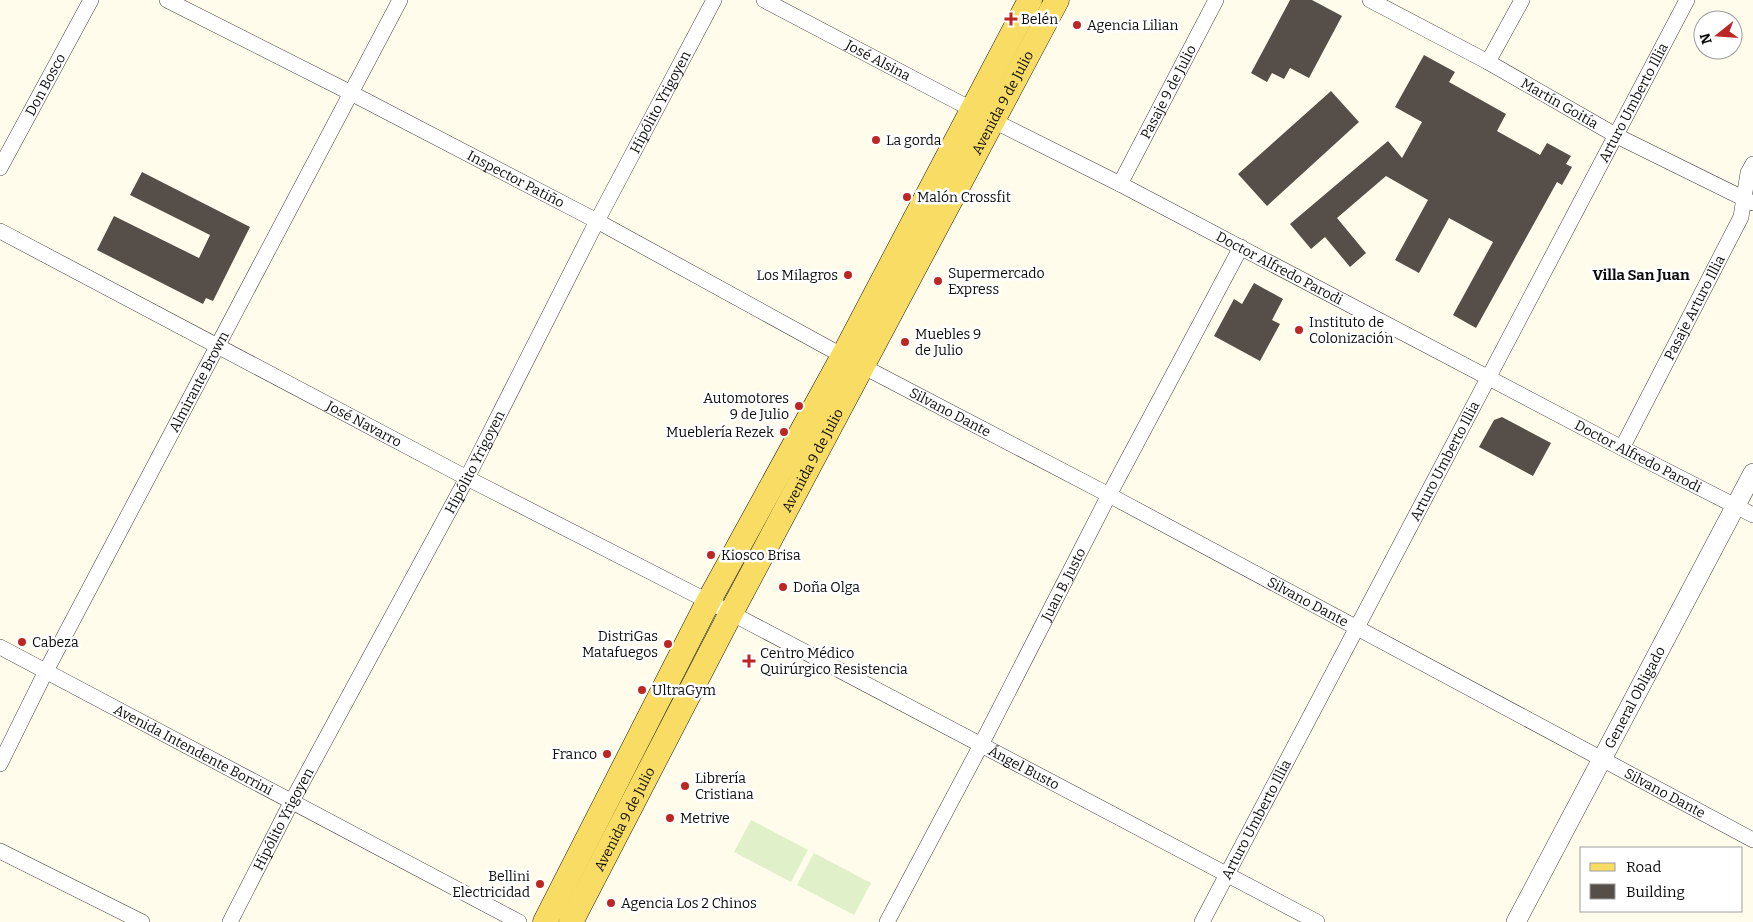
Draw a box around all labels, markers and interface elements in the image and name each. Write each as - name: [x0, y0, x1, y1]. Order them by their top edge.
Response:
- north arrow: [1693, 10, 1743, 60]
- place label: Belén: [1021, 11, 1058, 28]
- marker: Belén: [1005, 13, 1017, 25]
- place label: Agencia Lilian: [1087, 17, 1179, 34]
- marker: Agencia Lilian: [1071, 19, 1083, 31]
- text: N: [1696, 31, 1716, 46]
- street label: José Alsina: [842, 36, 914, 84]
- street label: Arturo Umberto Illia: [1595, 40, 1672, 165]
- street label: Pasaje 9 de Julio: [1137, 42, 1200, 142]
- street label: Hipólito Yrigoyen: [626, 48, 694, 156]
- street label: Avenida 9 de Julio: [968, 48, 1037, 157]
- street label: Don Bosco: [21, 50, 69, 119]
- street label: Martín Goitía: [1518, 74, 1602, 132]
- place label: La gorda: [886, 132, 942, 149]
- marker: La gorda: [870, 134, 882, 146]
- street label: Inspector Patiño: [464, 146, 567, 211]
- place label: Malón Crossfit: [917, 189, 1011, 206]
- marker: Malón Crossfit: [901, 191, 913, 203]
- street label: Doctor Alfredo Parodi: [1213, 228, 1346, 308]
- street label: Pasaje Arturo Illia: [1660, 252, 1728, 363]
- place label: Supermercado Express: [948, 265, 1045, 298]
- district label: Villa San Juan: [1592, 266, 1690, 284]
- place label: Los Milagros: [757, 267, 838, 284]
- marker: Los Milagros: [842, 269, 854, 281]
- marker: Supermercado Express: [932, 275, 944, 287]
- place label: Instituto de Colonización: [1309, 314, 1393, 347]
- marker: Instituto de Colonización: [1293, 324, 1305, 336]
- place label: Muebles 9 de Julio: [915, 326, 981, 359]
- street label: Almirante Brown: [165, 328, 232, 435]
- marker: Muebles 9 de Julio: [899, 336, 911, 348]
- street label: Silvano Dante: [907, 384, 994, 440]
- place label: Automotores 9 de Julio: [703, 390, 789, 423]
- street label: José Navarro: [323, 396, 405, 450]
- street label: Arturo Umberto Illia: [1406, 398, 1483, 524]
- marker: Automotores 9 de Julio: [793, 400, 805, 412]
- street label: Avenida 9 de Julio: [778, 405, 847, 515]
- street label: Hipólito Yrigoyen: [441, 408, 508, 516]
- street label: Doctor Alfredo Parodi: [1572, 416, 1705, 496]
- place label: Mueblería Rezek: [666, 424, 774, 441]
- marker: Mueblería Rezek: [778, 426, 790, 438]
- street label: Juan B. Justo: [1037, 545, 1089, 624]
- place label: Kiosco Brisa: [721, 547, 801, 564]
- marker: Kiosco Brisa: [705, 549, 717, 561]
- street label: Silvano Dante: [1265, 573, 1351, 630]
- place label: Doña Olga: [793, 579, 860, 596]
- marker: Doña Olga: [777, 581, 789, 593]
- place label: DistriGas Matafuegos: [582, 628, 658, 661]
- place label: Cabeza: [32, 634, 79, 651]
- marker: Cabeza: [16, 636, 28, 648]
- marker: DistriGas Matafuegos: [662, 638, 674, 650]
- street label: General Obligado: [1601, 643, 1669, 751]
- place label: Centro Médico Quirúrgico Resistencia: [760, 645, 908, 678]
- marker: Centro Médico Quirúrgico Resistencia: [742, 654, 756, 668]
- place label: UltraGym: [652, 682, 716, 699]
- marker: UltraGym: [636, 684, 648, 696]
- street label: Avenida Intendente Borrini: [111, 700, 276, 799]
- street label: Ángel Busto: [986, 741, 1062, 793]
- place label: Franco: [552, 746, 597, 763]
- marker: Franco: [601, 748, 613, 760]
- street label: Arturo Umberto Illia: [1218, 756, 1295, 882]
- street label: Avenida 9 de Julio: [590, 764, 658, 874]
- street label: Silvano Dante: [1622, 764, 1708, 821]
- street label: Hipólito Yrigoyen: [250, 765, 317, 873]
- place label: Librería Cristiana: [695, 770, 754, 803]
- marker: Librería Cristiana: [679, 780, 691, 792]
- place label: Metrive: [680, 810, 730, 827]
- marker: Metrive: [664, 812, 676, 824]
- legend: [1580, 847, 1743, 912]
- text: Road: [1626, 858, 1661, 876]
- place label: Bellini Electricidad: [452, 868, 530, 901]
- marker: Bellini Electricidad: [534, 878, 546, 890]
- text: Building: [1626, 883, 1685, 901]
- place label: Agencia Los 2 Chinos: [621, 895, 757, 912]
- marker: Agencia Los 2 Chinos: [605, 897, 617, 909]

